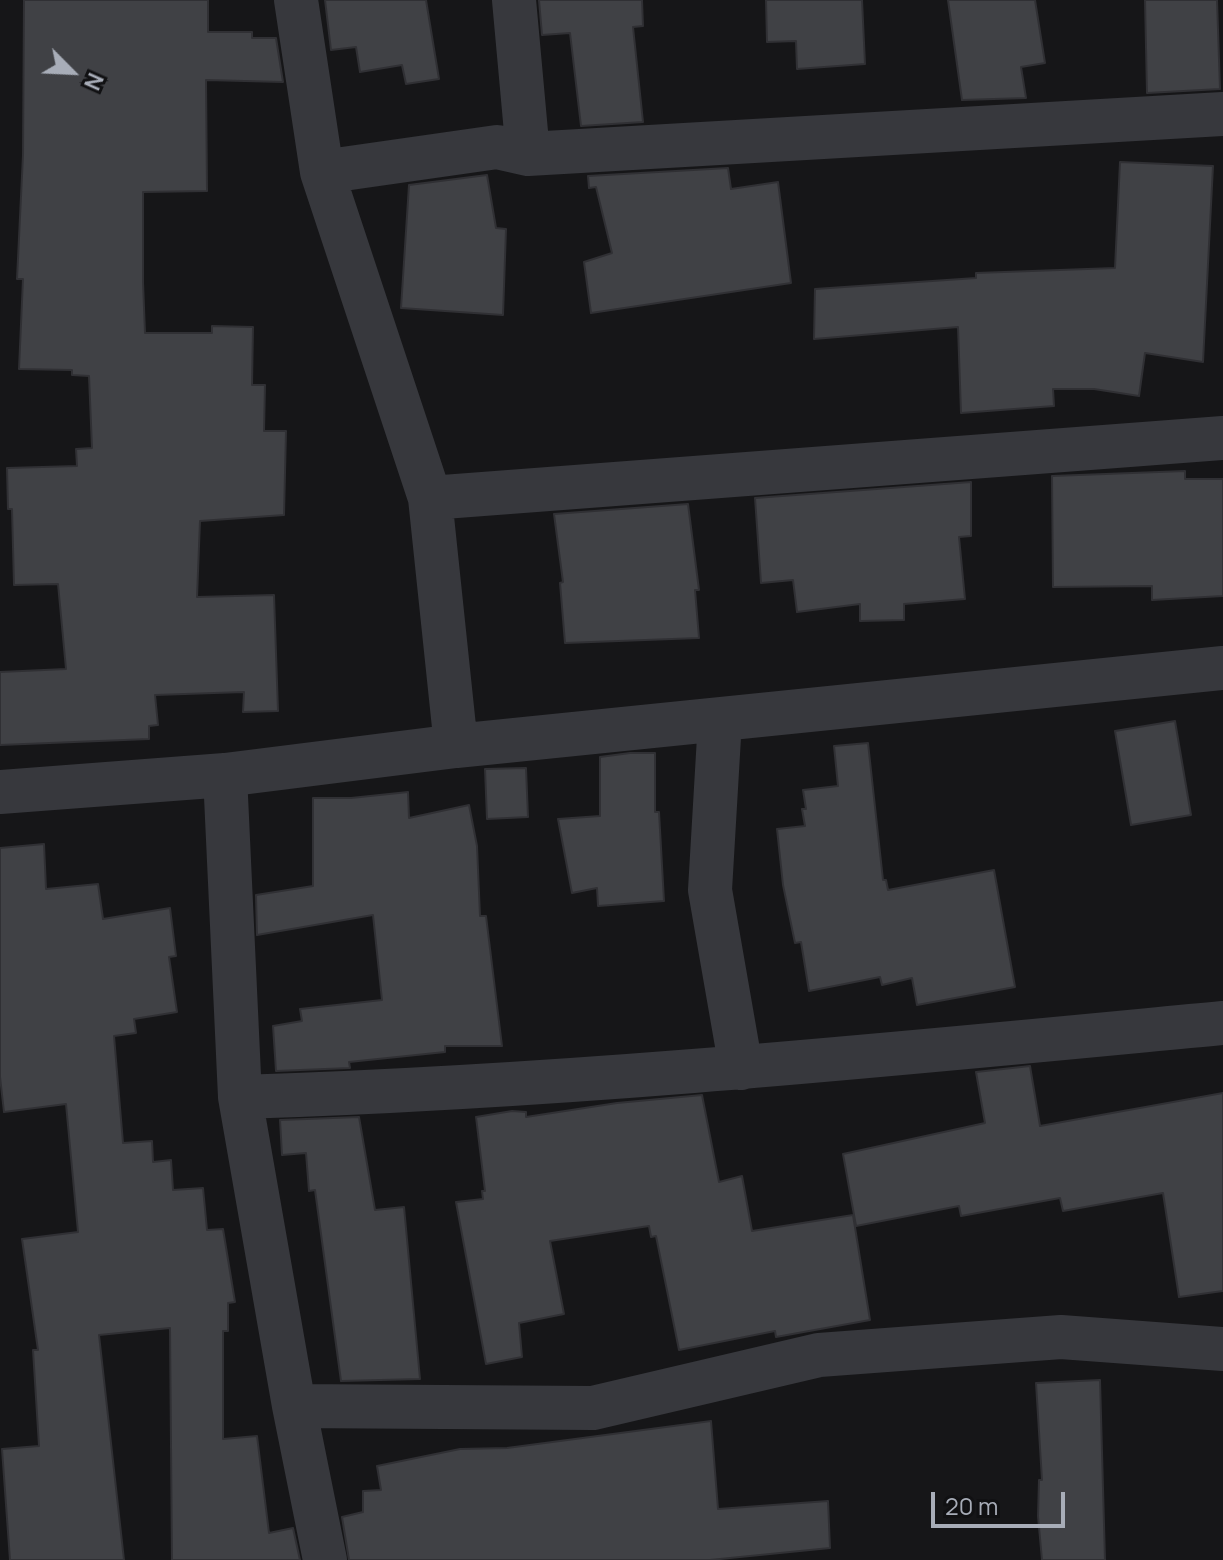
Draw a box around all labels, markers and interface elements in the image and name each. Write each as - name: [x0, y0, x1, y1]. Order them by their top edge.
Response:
- north arrow: [32, 32, 112, 112]
- text: N: [77, 68, 111, 95]
- scale bar: [935, 1476, 1069, 1526]
- text: 20 m: [945, 1489, 998, 1522]

